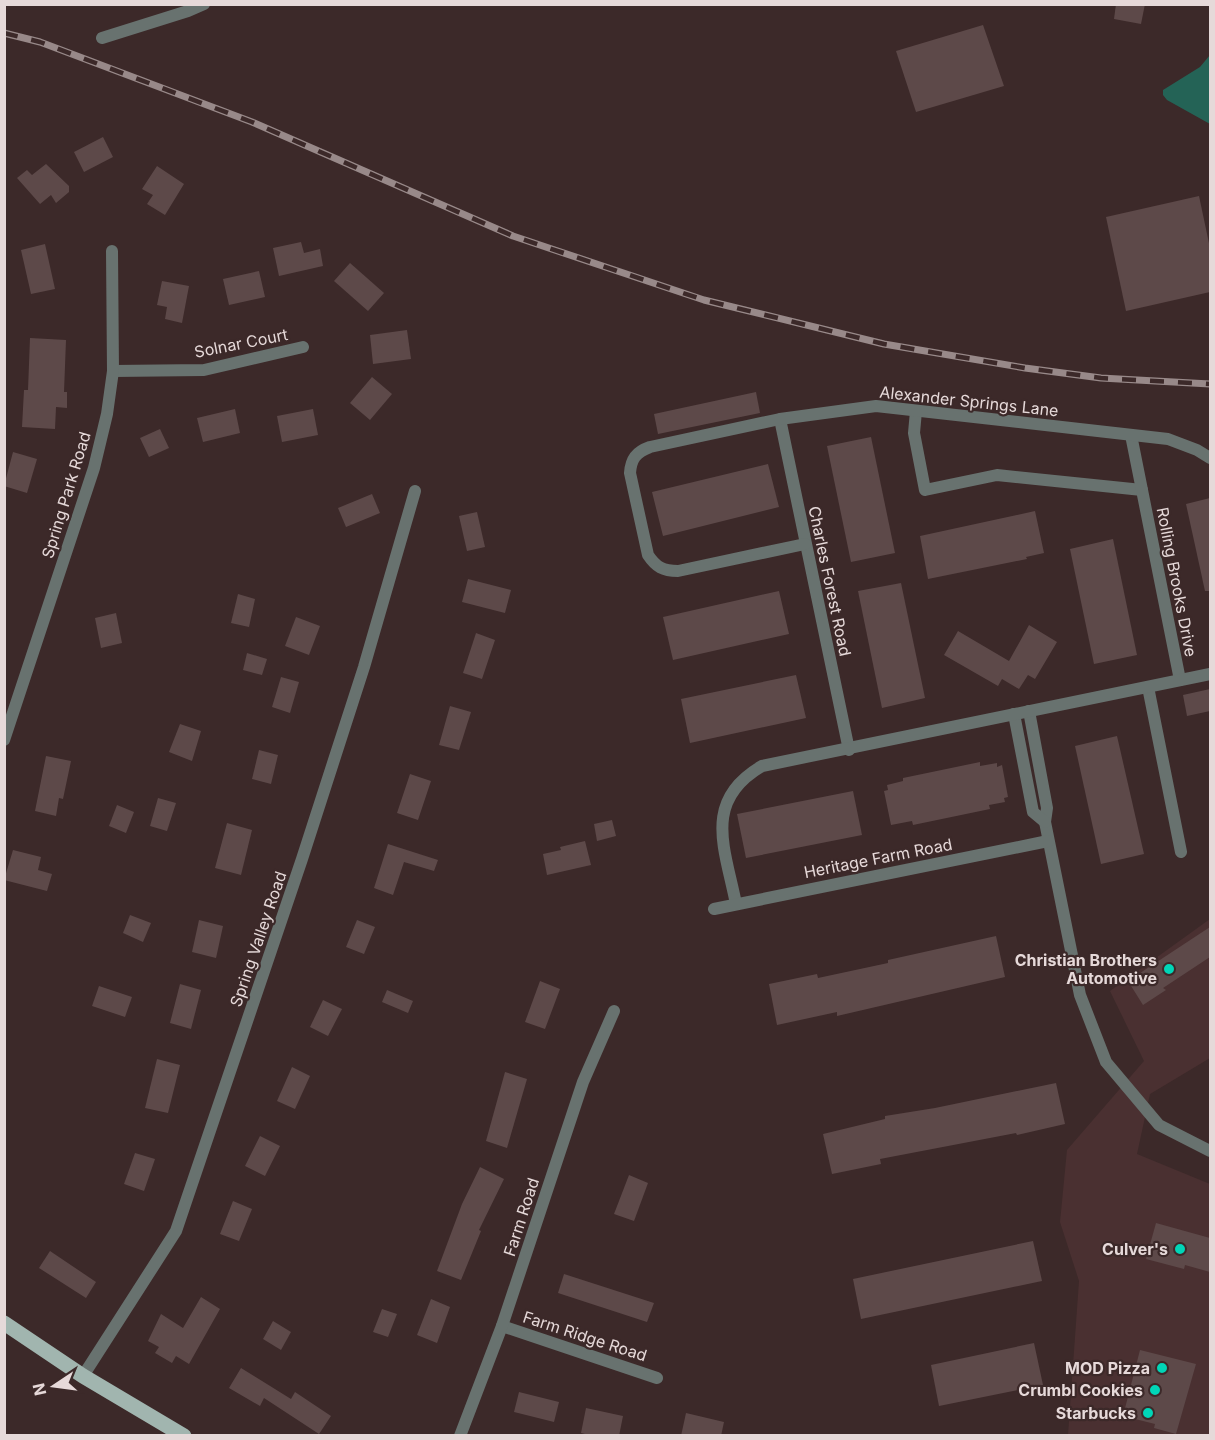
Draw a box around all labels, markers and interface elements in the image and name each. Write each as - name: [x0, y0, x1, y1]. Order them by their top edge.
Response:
- street label: Solnar Court: [192, 324, 290, 362]
- street label: Alexander Springs Lane: [878, 382, 1060, 420]
- street label: Spring Park Road: [37, 429, 95, 561]
- street label: Charles Forest Road: [804, 504, 856, 658]
- street label: Rolling Brooks Drive: [1153, 506, 1201, 658]
- street label: Heritage Farm Road: [802, 834, 954, 882]
- street label: Spring Valley Road: [225, 869, 291, 1009]
- place label: Christian Brothers Automotive: [1015, 950, 1157, 988]
- marker: Christian Brothers Automotive: [1162, 962, 1176, 976]
- street label: Farm Road: [499, 1175, 543, 1259]
- place label: Culver's: [1102, 1239, 1168, 1259]
- marker: Culver's: [1173, 1242, 1187, 1256]
- street label: Farm Ridge Road: [521, 1307, 649, 1365]
- north arrow: [24, 1356, 84, 1416]
- place label: MOD Pizza: [1065, 1358, 1150, 1378]
- marker: MOD Pizza: [1155, 1361, 1169, 1375]
- place label: Crumbl Cookies: [1018, 1380, 1143, 1400]
- text: N: [28, 1381, 51, 1398]
- marker: Crumbl Cookies: [1148, 1383, 1162, 1397]
- place label: Starbucks: [1056, 1403, 1136, 1423]
- marker: Starbucks: [1141, 1406, 1155, 1420]

